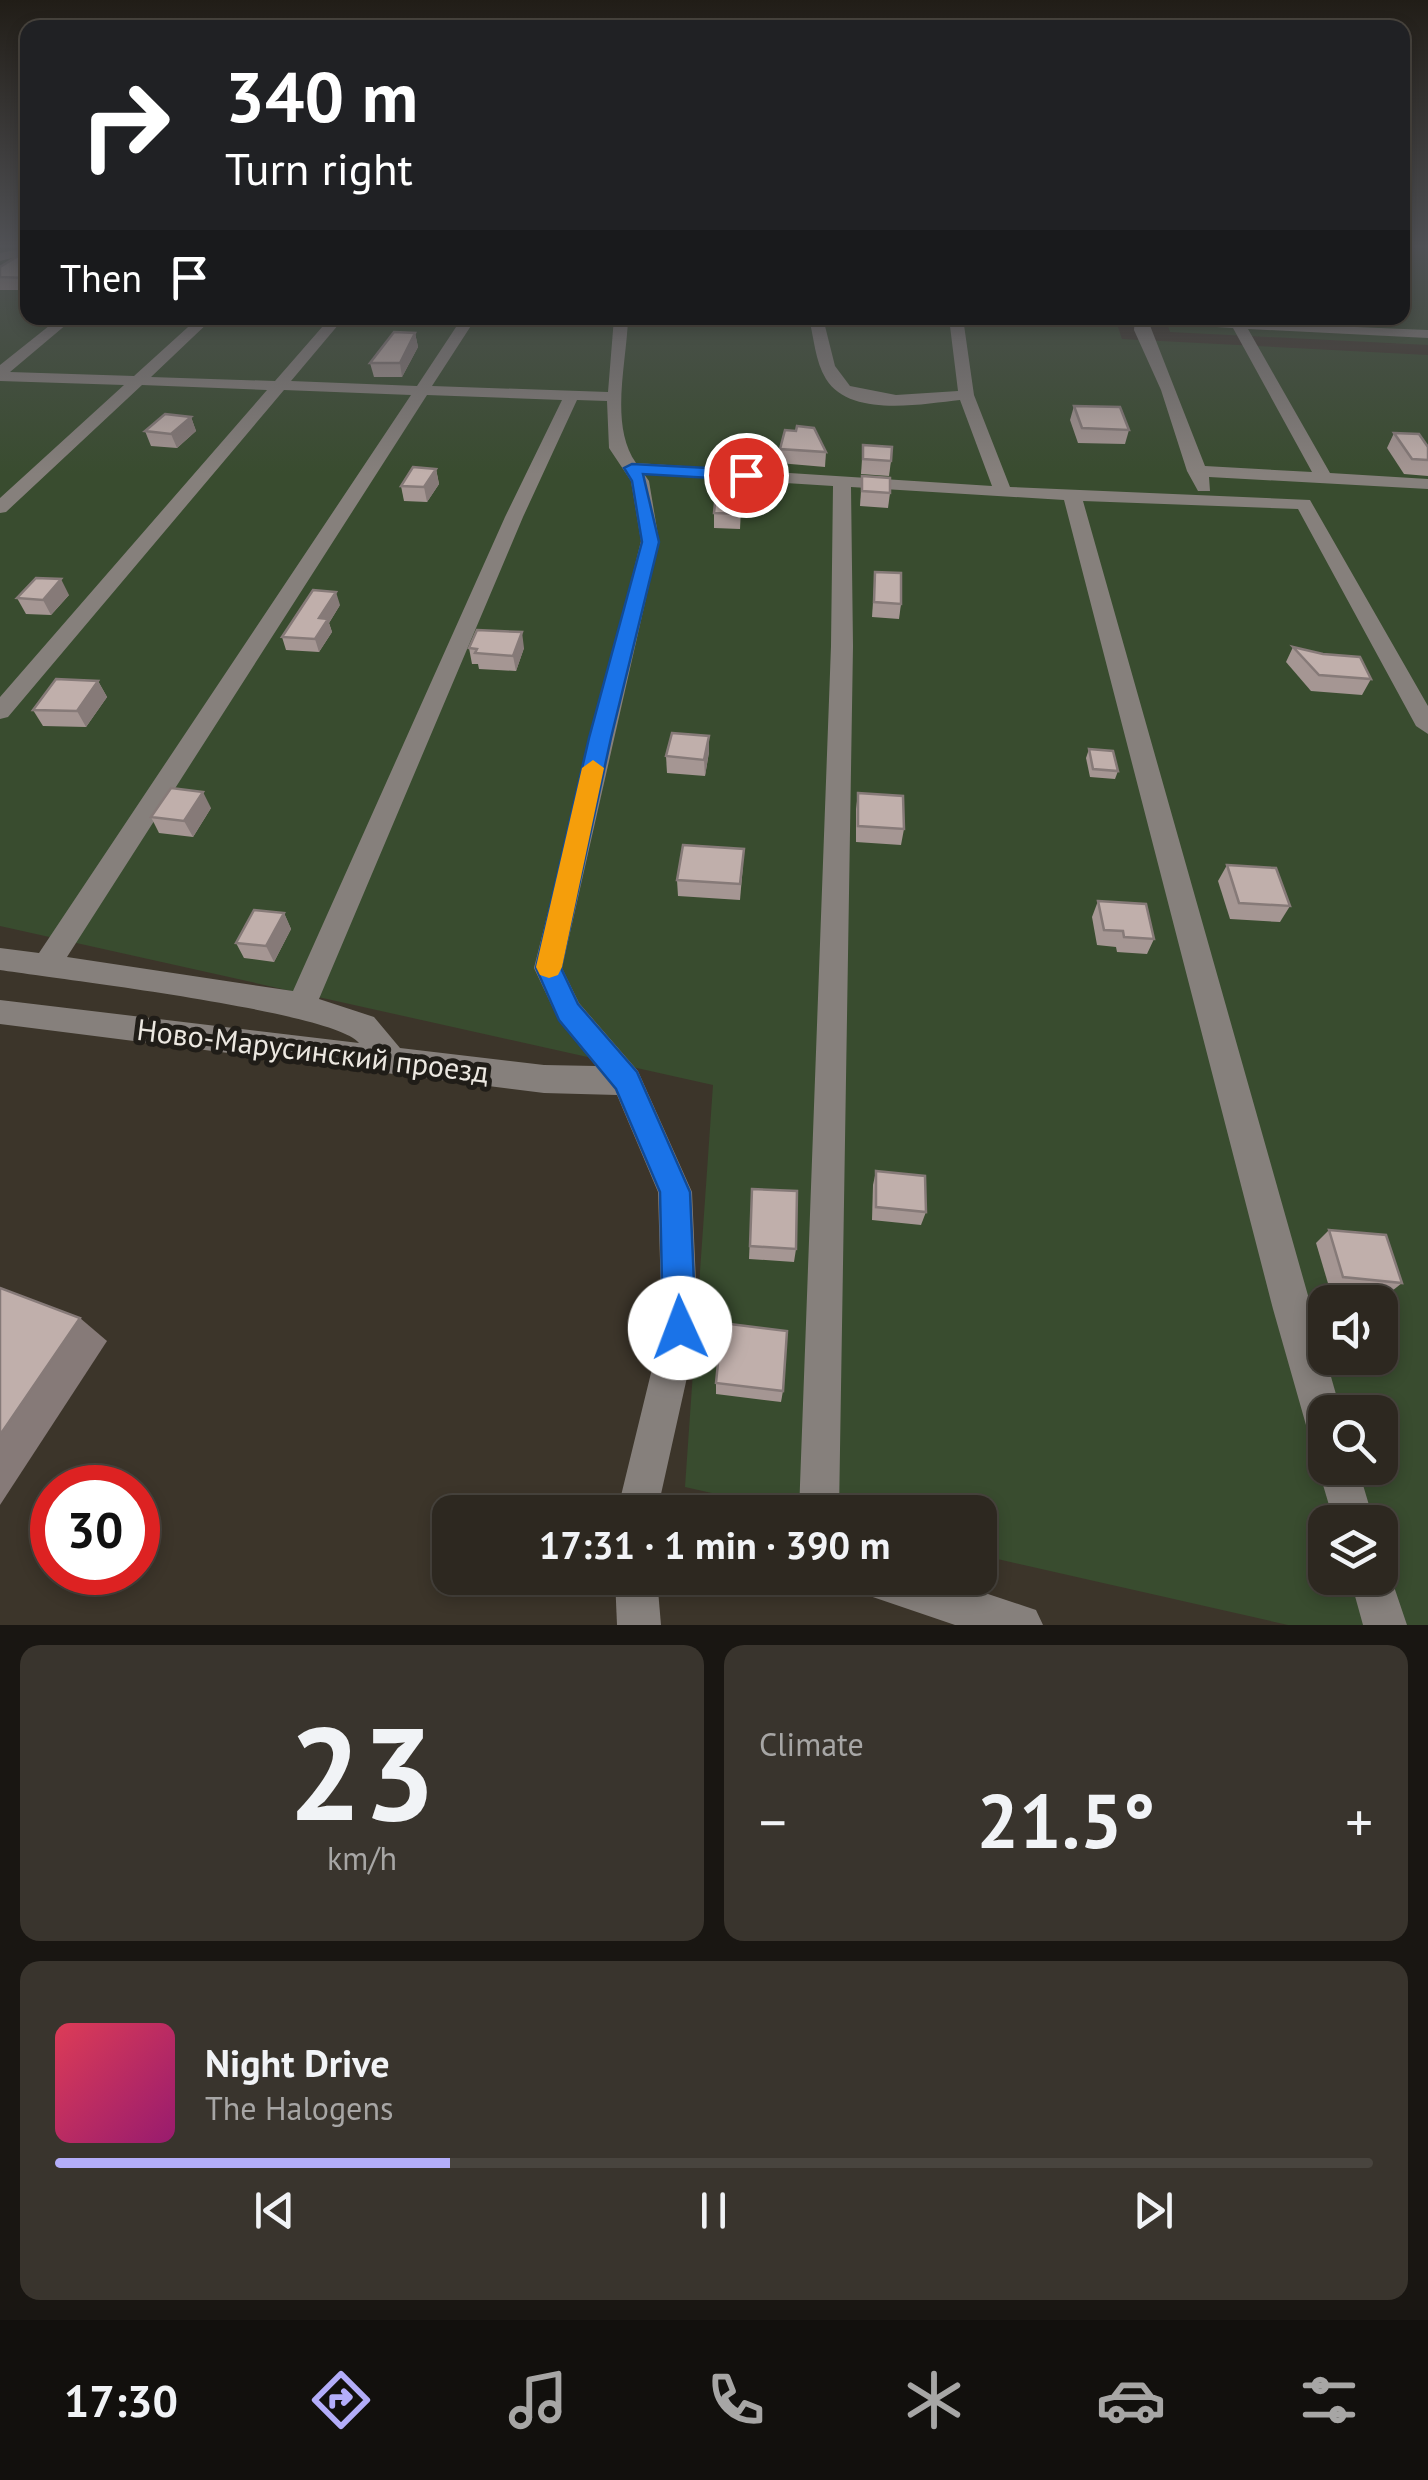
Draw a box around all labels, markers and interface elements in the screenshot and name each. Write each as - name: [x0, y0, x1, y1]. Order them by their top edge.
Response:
- text: 340 m: [225, 51, 418, 141]
- icon: right: [60, 60, 190, 190]
- text: Turn right: [225, 139, 413, 197]
- icon: arrive: [162, 250, 217, 305]
- text: Then: [60, 253, 142, 302]
- pin: [704, 433, 789, 518]
- icon: arrive: [719, 448, 774, 503]
- street label: Ново-Марусинский проезд: [135, 1009, 491, 1091]
- position arrow: [628, 1276, 732, 1380]
- map controls: [1308, 1285, 1398, 1595]
- button: sound: [1308, 1285, 1398, 1375]
- button: search: [1308, 1395, 1398, 1485]
- speed limit sign: 30: [30, 1465, 160, 1595]
- button: layers: [1308, 1505, 1398, 1595]
- text: 17:31 · 1 min · 390 m: [539, 1520, 890, 1569]
- text: 23: [288, 1688, 436, 1856]
- text: Climate: [759, 1723, 864, 1765]
- text: 21.5°: [977, 1772, 1155, 1869]
- text: −: [759, 1786, 787, 1857]
- text: +: [1345, 1786, 1373, 1857]
- text: km/h: [327, 1837, 397, 1879]
- text: Night Drive: [205, 2038, 389, 2087]
- text: The Halogens: [205, 2087, 393, 2129]
- icon: previous: [247, 2183, 302, 2238]
- icon: pause: [686, 2183, 741, 2238]
- icon: next: [1126, 2183, 1181, 2238]
- icon: directions: [306, 2365, 376, 2435]
- icon: music: [503, 2365, 573, 2435]
- icon: phone: [701, 2365, 771, 2435]
- icon: climate: [899, 2365, 969, 2435]
- icon: car: [1096, 2365, 1166, 2435]
- icon: filters: [1294, 2365, 1364, 2435]
- text: 17:30: [64, 2371, 178, 2429]

